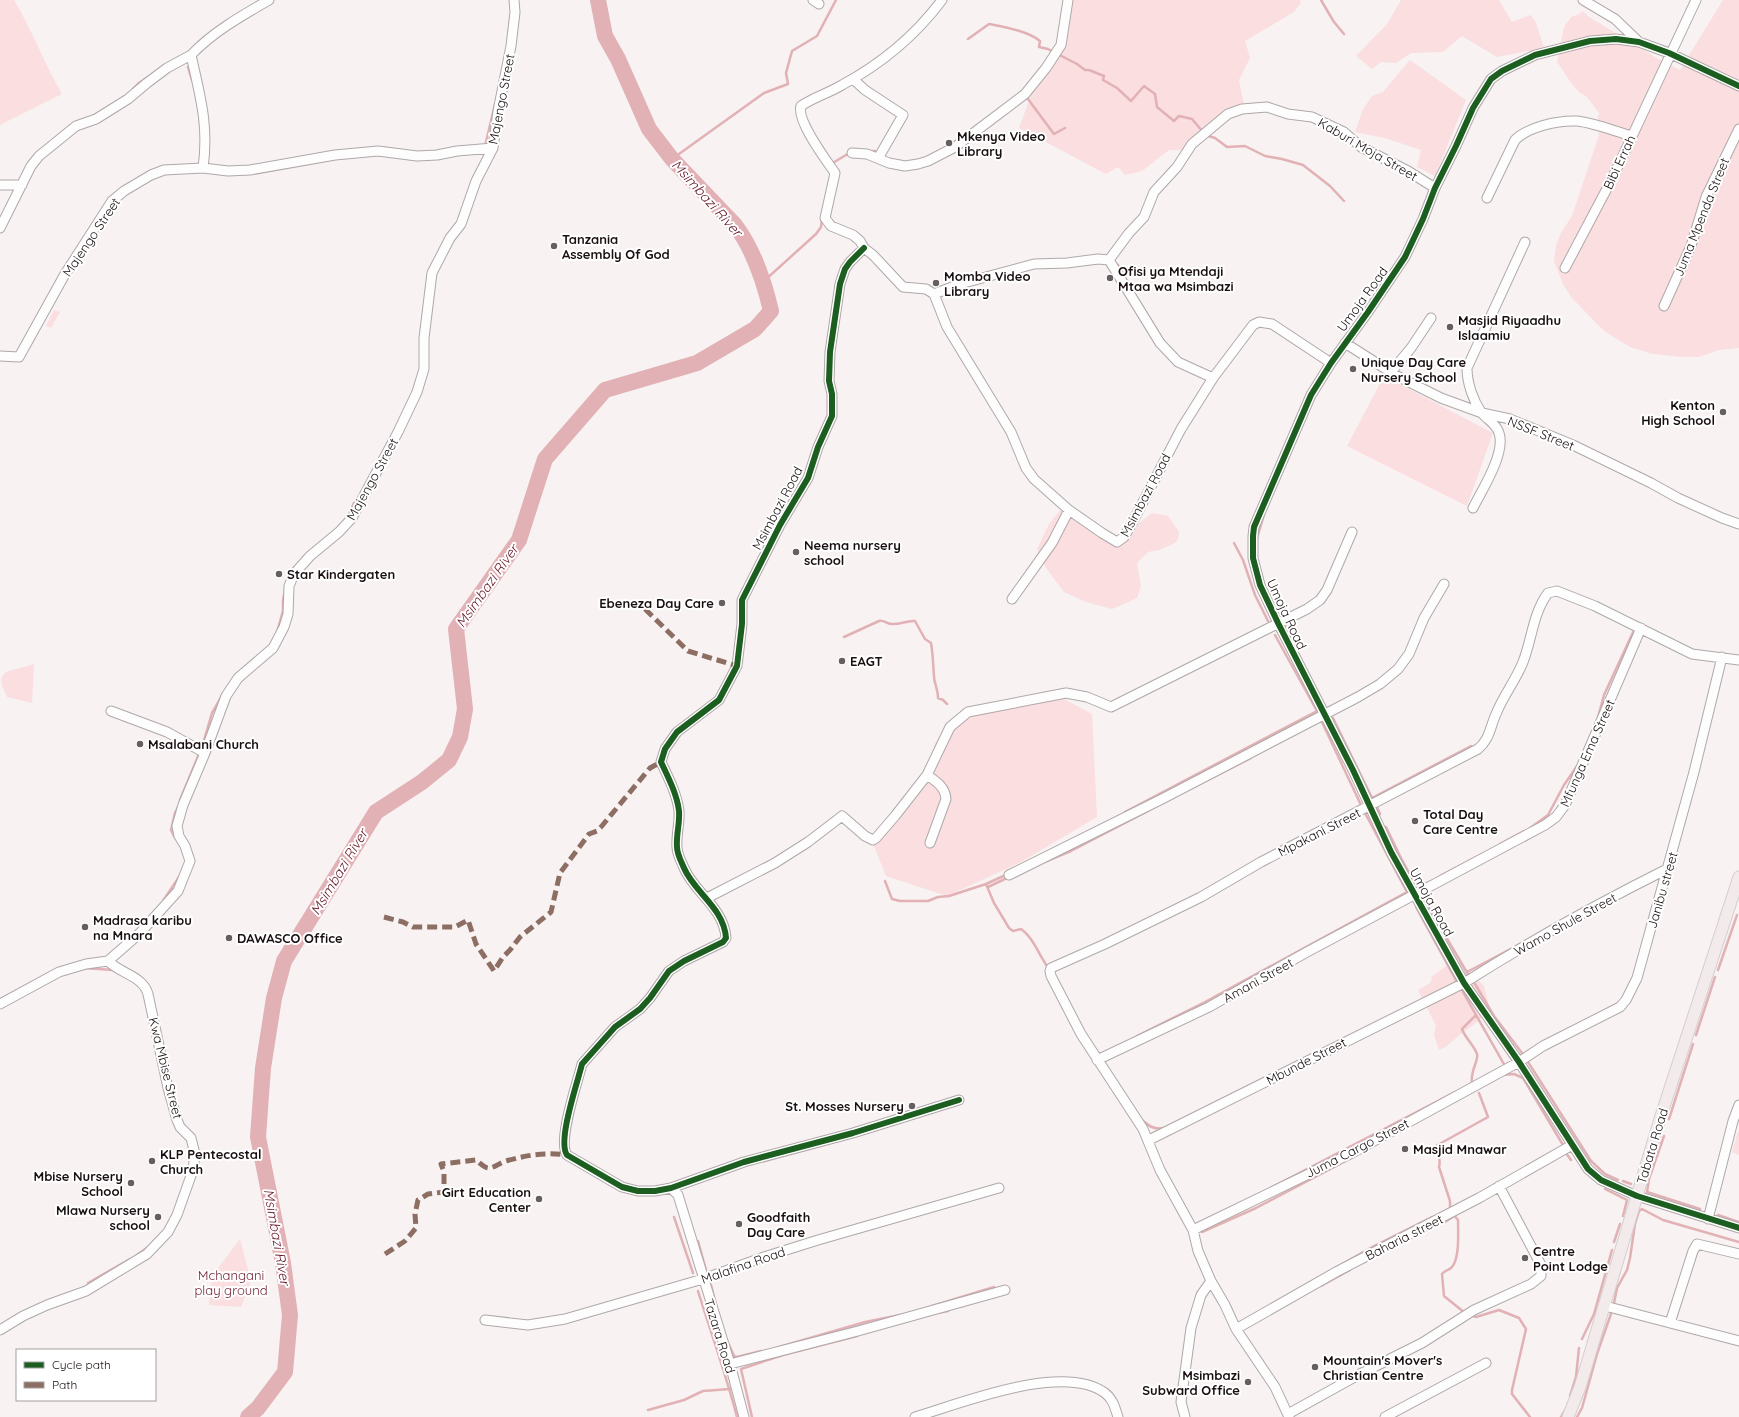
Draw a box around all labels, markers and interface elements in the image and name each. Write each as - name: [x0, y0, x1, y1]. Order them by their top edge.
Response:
- street label: Majengo Street: [484, 52, 518, 146]
- street label: Kaburi Moja Street: [1315, 114, 1421, 184]
- place label: Mkenya Video Library: [957, 128, 1045, 159]
- street label: Bibi Errah: [1600, 132, 1638, 192]
- marker: Mkenya Video Library: [944, 138, 954, 148]
- street label: Juma Mpenda Street: [1670, 155, 1732, 279]
- water label: Msimbazi River: [668, 156, 747, 241]
- street label: Majengo Street: [59, 194, 123, 280]
- place label: Tanzania Assembly Of God: [562, 231, 670, 262]
- marker: Tanzania Assembly Of God: [549, 241, 559, 251]
- place label: Ofisi ya Mtendaji Mtaa wa Msimbazi: [1118, 263, 1234, 294]
- street label: Umoja Road: [1333, 263, 1391, 335]
- place label: Momba Video Library: [944, 268, 1031, 299]
- marker: Ofisi ya Mtendaji Mtaa wa Msimbazi: [1105, 273, 1115, 283]
- marker: Momba Video Library: [931, 278, 941, 288]
- place label: Masjid Riyaadhu Islaamiu: [1458, 312, 1561, 343]
- marker: Masjid Riyaadhu Islaamiu: [1445, 322, 1455, 332]
- place label: Unique Day Care Nursery School: [1361, 354, 1466, 385]
- marker: Unique Day Care Nursery School: [1348, 364, 1358, 374]
- place label: Kenton High School: [1641, 397, 1715, 428]
- marker: Kenton High School: [1718, 407, 1728, 417]
- street label: NSSF Street: [1505, 412, 1577, 454]
- street label: Majengo Street: [343, 435, 401, 523]
- street label: Msimbazi Road: [1116, 451, 1174, 539]
- street label: Msimbazi Road: [748, 464, 806, 552]
- place label: Neema nursery school: [804, 537, 901, 568]
- water label: Msimbazi River: [452, 540, 523, 631]
- marker: Neema nursery school: [791, 547, 801, 557]
- place label: Star Kindergaten: [287, 566, 395, 582]
- marker: Star Kindergaten: [274, 569, 284, 579]
- street label: Umoja Road: [1264, 576, 1310, 652]
- place label: Ebeneza Day Care: [599, 595, 714, 611]
- marker: Ebeneza Day Care: [717, 598, 727, 608]
- place label: EAGT: [850, 653, 883, 669]
- marker: EAGT: [837, 656, 847, 666]
- street label: Mfunga Ema Street: [1556, 697, 1618, 809]
- place label: Msalabani Church: [148, 736, 259, 752]
- marker: Msalabani Church: [135, 739, 145, 749]
- street label: Mpakani Street: [1275, 804, 1363, 860]
- place label: Total Day Care Centre: [1423, 806, 1498, 837]
- marker: Total Day Care Centre: [1410, 816, 1420, 826]
- water label: Msimbazi River: [306, 824, 373, 918]
- street label: Janibu street: [1643, 850, 1681, 930]
- street label: Umoja Road: [1407, 865, 1457, 939]
- street label: Wamo Shule Street: [1511, 889, 1619, 959]
- place label: Madrasa karibu na Mnara: [93, 912, 192, 943]
- marker: Madrasa karibu na Mnara: [80, 922, 90, 932]
- place label: DAWASCO Office: [237, 930, 343, 946]
- marker: DAWASCO Office: [224, 933, 234, 943]
- street label: Amani Street: [1220, 954, 1296, 1006]
- street label: Kwa Mbise Street: [146, 1016, 186, 1120]
- street label: Mbunde Street: [1263, 1034, 1349, 1088]
- place label: St. Mosses Nursery: [785, 1098, 904, 1114]
- marker: St. Mosses Nursery: [907, 1101, 917, 1111]
- street label: Tabata Road: [1633, 1106, 1671, 1186]
- street label: Juma Cargo Street: [1303, 1115, 1411, 1181]
- place label: Masjid Mnawar: [1413, 1141, 1507, 1157]
- marker: Masjid Mnawar: [1400, 1144, 1410, 1154]
- place label: KLP Pentecostal Church: [160, 1146, 261, 1177]
- marker: KLP Pentecostal Church: [147, 1156, 157, 1166]
- place label: Mbise Nursery School: [34, 1168, 123, 1199]
- marker: Mbise Nursery School: [126, 1178, 136, 1188]
- place label: Girt Education Center: [442, 1184, 531, 1215]
- water label: Msimbazi River: [260, 1187, 295, 1288]
- marker: Girt Education Center: [534, 1194, 544, 1204]
- place label: Mlawa Nursery school: [56, 1202, 150, 1233]
- place label: Goodfaith Day Care: [747, 1209, 810, 1240]
- street label: Baharia street: [1362, 1211, 1446, 1263]
- marker: Mlawa Nursery school: [153, 1212, 163, 1222]
- marker: Goodfaith Day Care: [734, 1219, 744, 1229]
- street label: Malafina Road: [699, 1243, 787, 1287]
- place label: Centre Point Lodge: [1533, 1243, 1608, 1274]
- marker: Centre Point Lodge: [1520, 1253, 1530, 1263]
- park label: Mchangani play ground: [194, 1267, 268, 1298]
- street label: Tazara Road: [701, 1297, 739, 1375]
- legend: [16, 1349, 156, 1401]
- place label: Mountain's Mover's Christian Centre: [1323, 1352, 1442, 1383]
- text: Cycle path: [52, 1357, 111, 1372]
- marker: Mountain's Mover's Christian Centre: [1310, 1362, 1320, 1372]
- place label: Msimbazi Subward Office: [1142, 1367, 1240, 1398]
- text: Path: [52, 1377, 77, 1392]
- marker: Msimbazi Subward Office: [1243, 1377, 1253, 1387]

